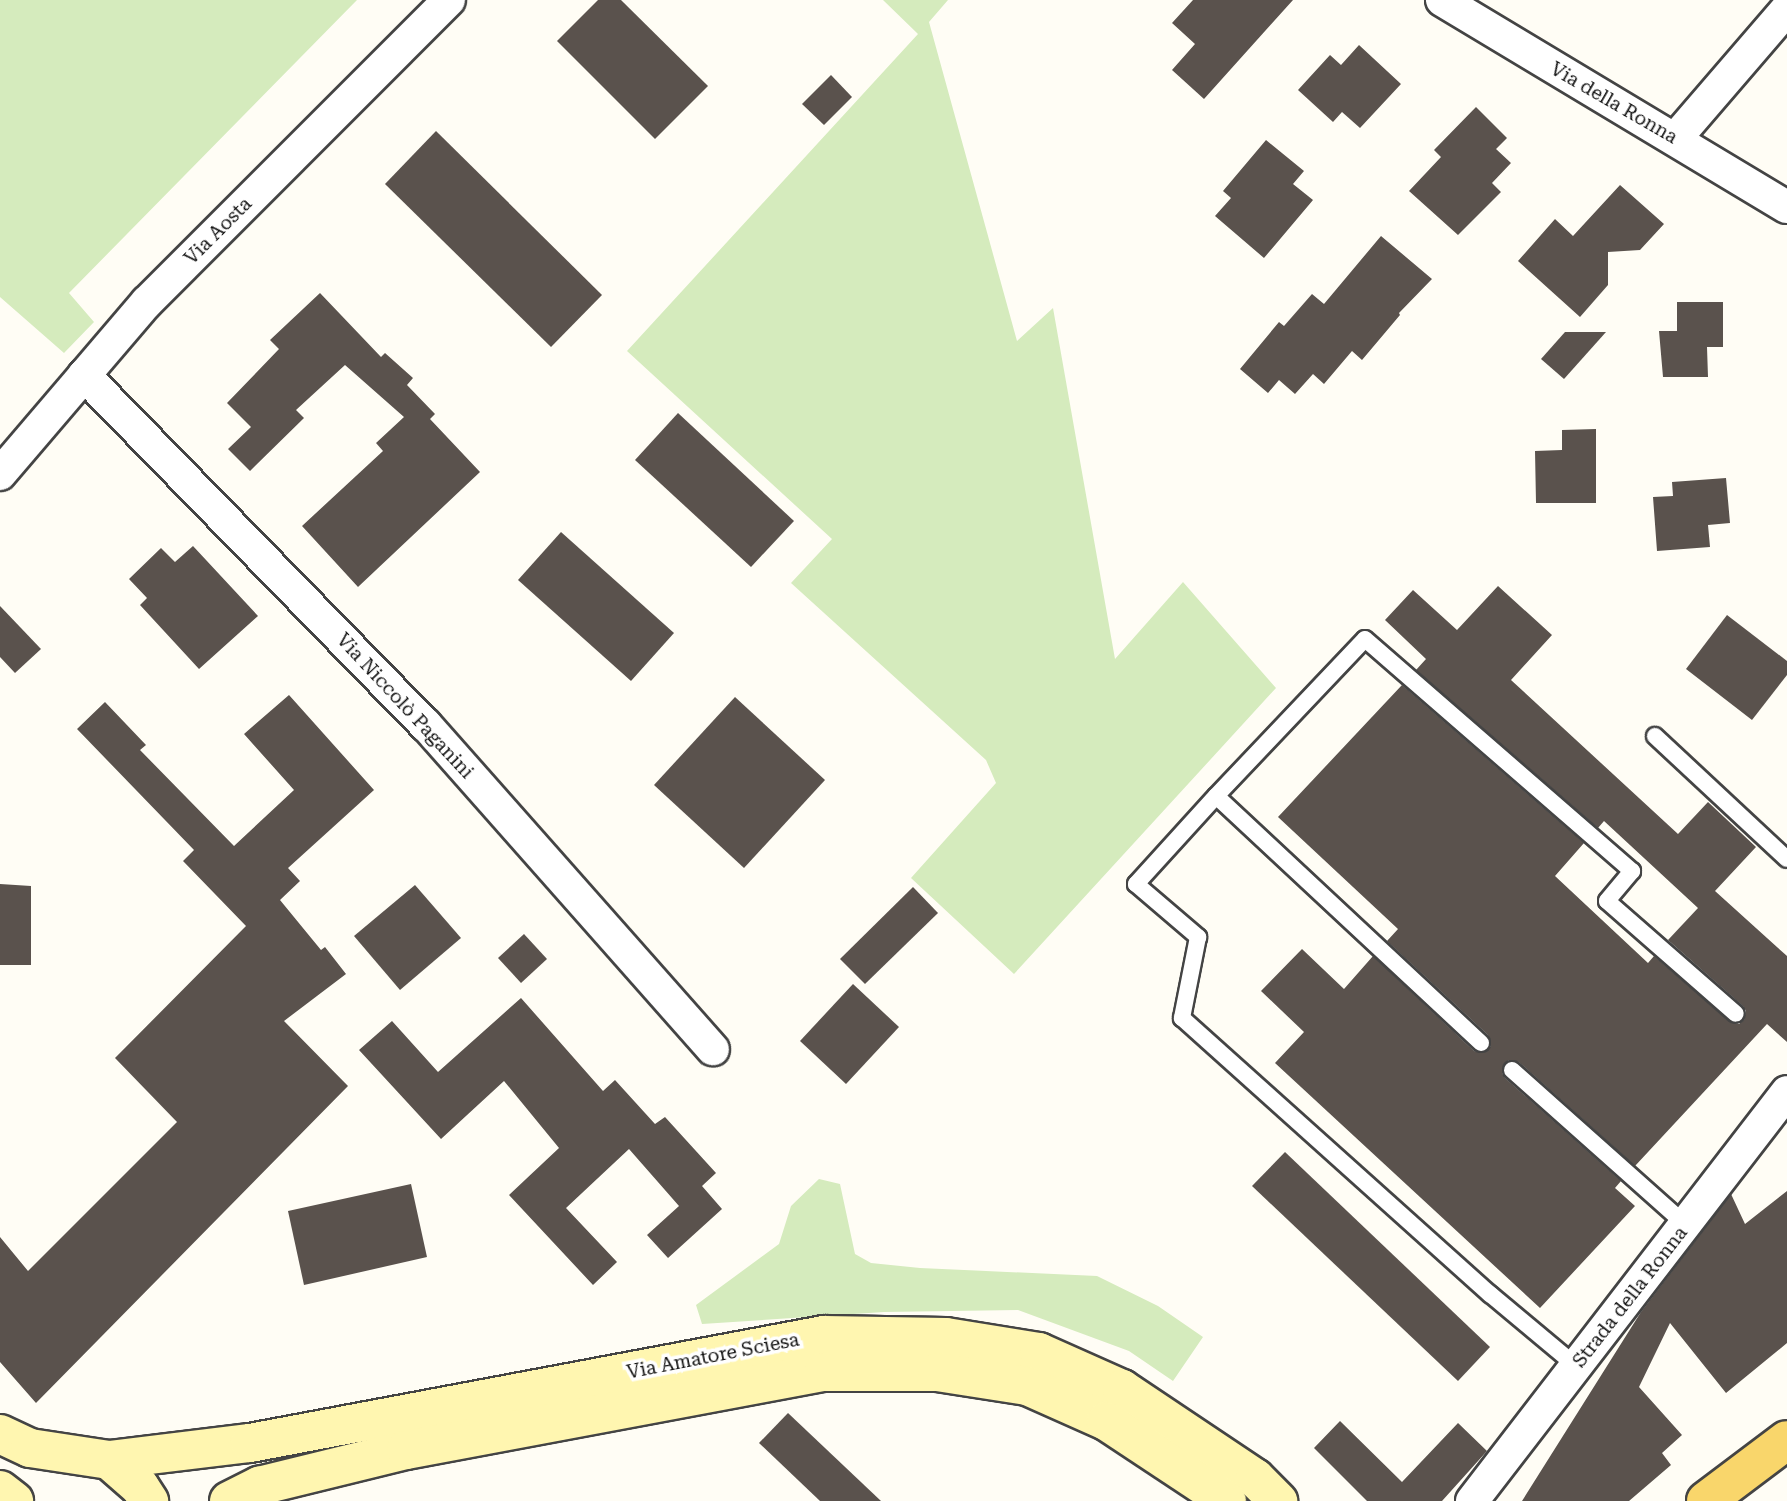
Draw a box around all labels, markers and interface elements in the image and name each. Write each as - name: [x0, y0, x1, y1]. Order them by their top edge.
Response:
- street label: Via della Ronna: [1546, 57, 1682, 149]
- street label: Via Aosta: [180, 193, 256, 269]
- street label: Via Niccolò Paganini: [332, 629, 478, 783]
- street label: Strada della Ronna: [1568, 1222, 1692, 1372]
- street label: Via Amatore Sciesa: [625, 1328, 801, 1384]

